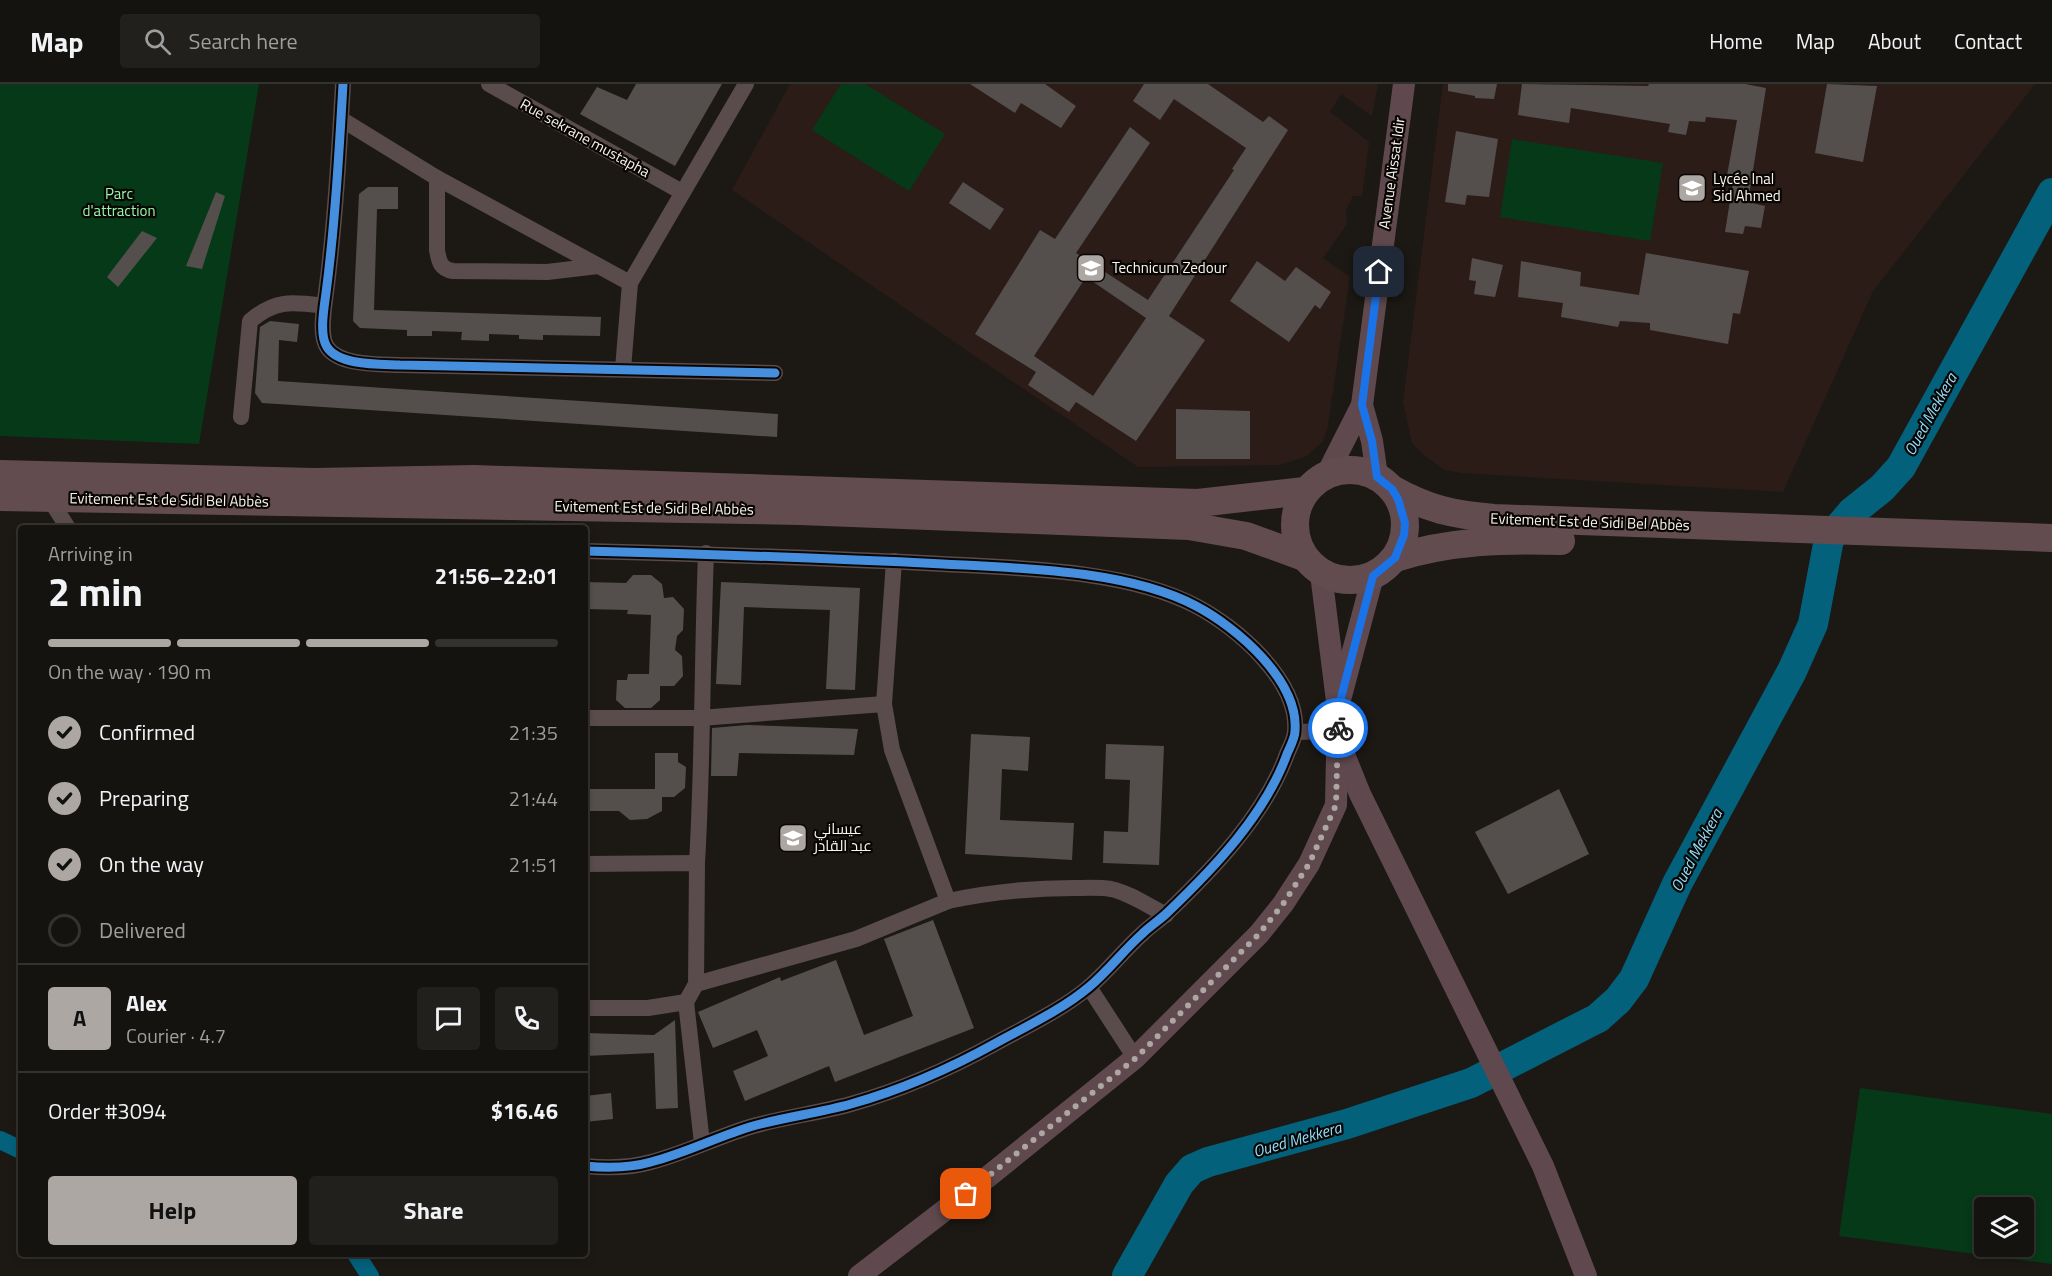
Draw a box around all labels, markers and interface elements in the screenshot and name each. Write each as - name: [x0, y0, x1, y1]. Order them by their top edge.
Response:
- search box: [120, 14, 540, 68]
- text: Map: [30, 20, 84, 63]
- text: Search here: [189, 24, 298, 58]
- icon: search: [141, 25, 174, 58]
- text: Home: [1709, 25, 1763, 57]
- text: Map: [1796, 25, 1835, 57]
- text: About: [1868, 25, 1921, 57]
- text: Contact: [1954, 25, 2022, 57]
- street label: Rue sekrane mustapha: [516, 92, 655, 183]
- street label: Avenue Aïssat Idir: [1372, 116, 1411, 230]
- place label: Lycée Inal Sid Ahmed: [1713, 167, 1781, 207]
- school or university icon: Lycée Inal Sid Ahmed: [1676, 172, 1708, 204]
- park label: Parc d'attraction: [83, 182, 155, 222]
- pin: [1353, 246, 1404, 297]
- school or university icon: Technicum Zedour: [1075, 252, 1107, 284]
- icon: home: [1362, 255, 1395, 288]
- place label: Technicum Zedour: [1112, 256, 1227, 279]
- water label: Oued Mekkera: [1897, 368, 1963, 460]
- street label: Evitement Est de Sidi Bel Abbès: [69, 486, 269, 513]
- street label: Evitement Est de Sidi Bel Abbès: [554, 494, 754, 521]
- street label: Evitement Est de Sidi Bel Abbès: [1490, 507, 1690, 536]
- text: Arriving in: [48, 538, 133, 569]
- text: 21:56–22:01: [435, 559, 558, 593]
- text: 2 min: [48, 562, 143, 621]
- text: On the way · 190 m: [48, 656, 211, 687]
- courier: [1308, 698, 1368, 758]
- icon: bike: [1322, 712, 1355, 745]
- text: Confirmed: [99, 715, 195, 749]
- icon: check: [48, 716, 81, 749]
- text: 21:35: [509, 717, 558, 748]
- text: Preparing: [99, 781, 189, 815]
- icon: check: [48, 782, 81, 815]
- text: 21:44: [509, 783, 558, 814]
- water label: Oued Mekkera: [1664, 803, 1728, 896]
- place label: عيساني عبد القادر: [813, 817, 872, 857]
- school or university icon: عيساني عبد القادر: [777, 822, 809, 854]
- text: On the way: [99, 847, 204, 881]
- icon: check: [48, 848, 81, 881]
- text: 21:51: [509, 849, 558, 880]
- text: Delivered: [99, 913, 186, 947]
- text: Alex: [126, 986, 167, 1020]
- button: chat: [417, 987, 480, 1050]
- button: phone: [495, 987, 558, 1050]
- text: A: [73, 1001, 86, 1035]
- text: Courier · 4.7: [126, 1020, 226, 1051]
- text: Order #3094: [48, 1094, 167, 1128]
- text: $16.46: [491, 1094, 558, 1128]
- water label: Oued Mekkera: [1250, 1115, 1345, 1163]
- pin: [940, 1168, 991, 1219]
- button: Help: [48, 1176, 297, 1245]
- button: Share: [309, 1176, 558, 1245]
- icon: bag: [949, 1177, 982, 1210]
- map controls: [1974, 1197, 2034, 1257]
- button: layers: [1974, 1197, 2034, 1257]

